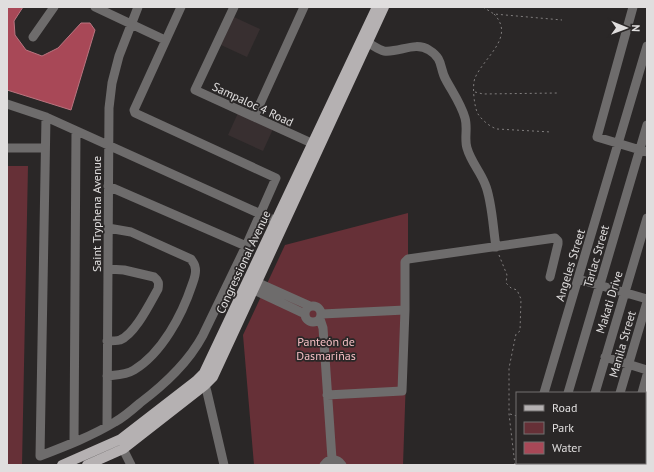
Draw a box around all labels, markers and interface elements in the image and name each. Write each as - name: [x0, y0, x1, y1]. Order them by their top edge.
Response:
- north arrow: [606, 8, 646, 48]
- text: N: [629, 24, 643, 32]
- street label: Sampaloc 4 Road: [210, 79, 296, 129]
- street label: Saint Tryphena Avenue: [89, 156, 104, 272]
- street label: Congressional Avenue: [213, 208, 273, 316]
- street label: Tarlac Street: [580, 223, 612, 289]
- street label: Angeles Street: [552, 227, 588, 303]
- street label: Makati Drive: [592, 269, 626, 335]
- street label: Manila Street: [605, 309, 639, 379]
- park label: Panteón de Dasmariñas: [296, 334, 356, 363]
- legend: [516, 392, 646, 464]
- text: Road: [552, 400, 577, 415]
- text: Park: [552, 420, 574, 435]
- text: Water: [552, 440, 582, 455]

